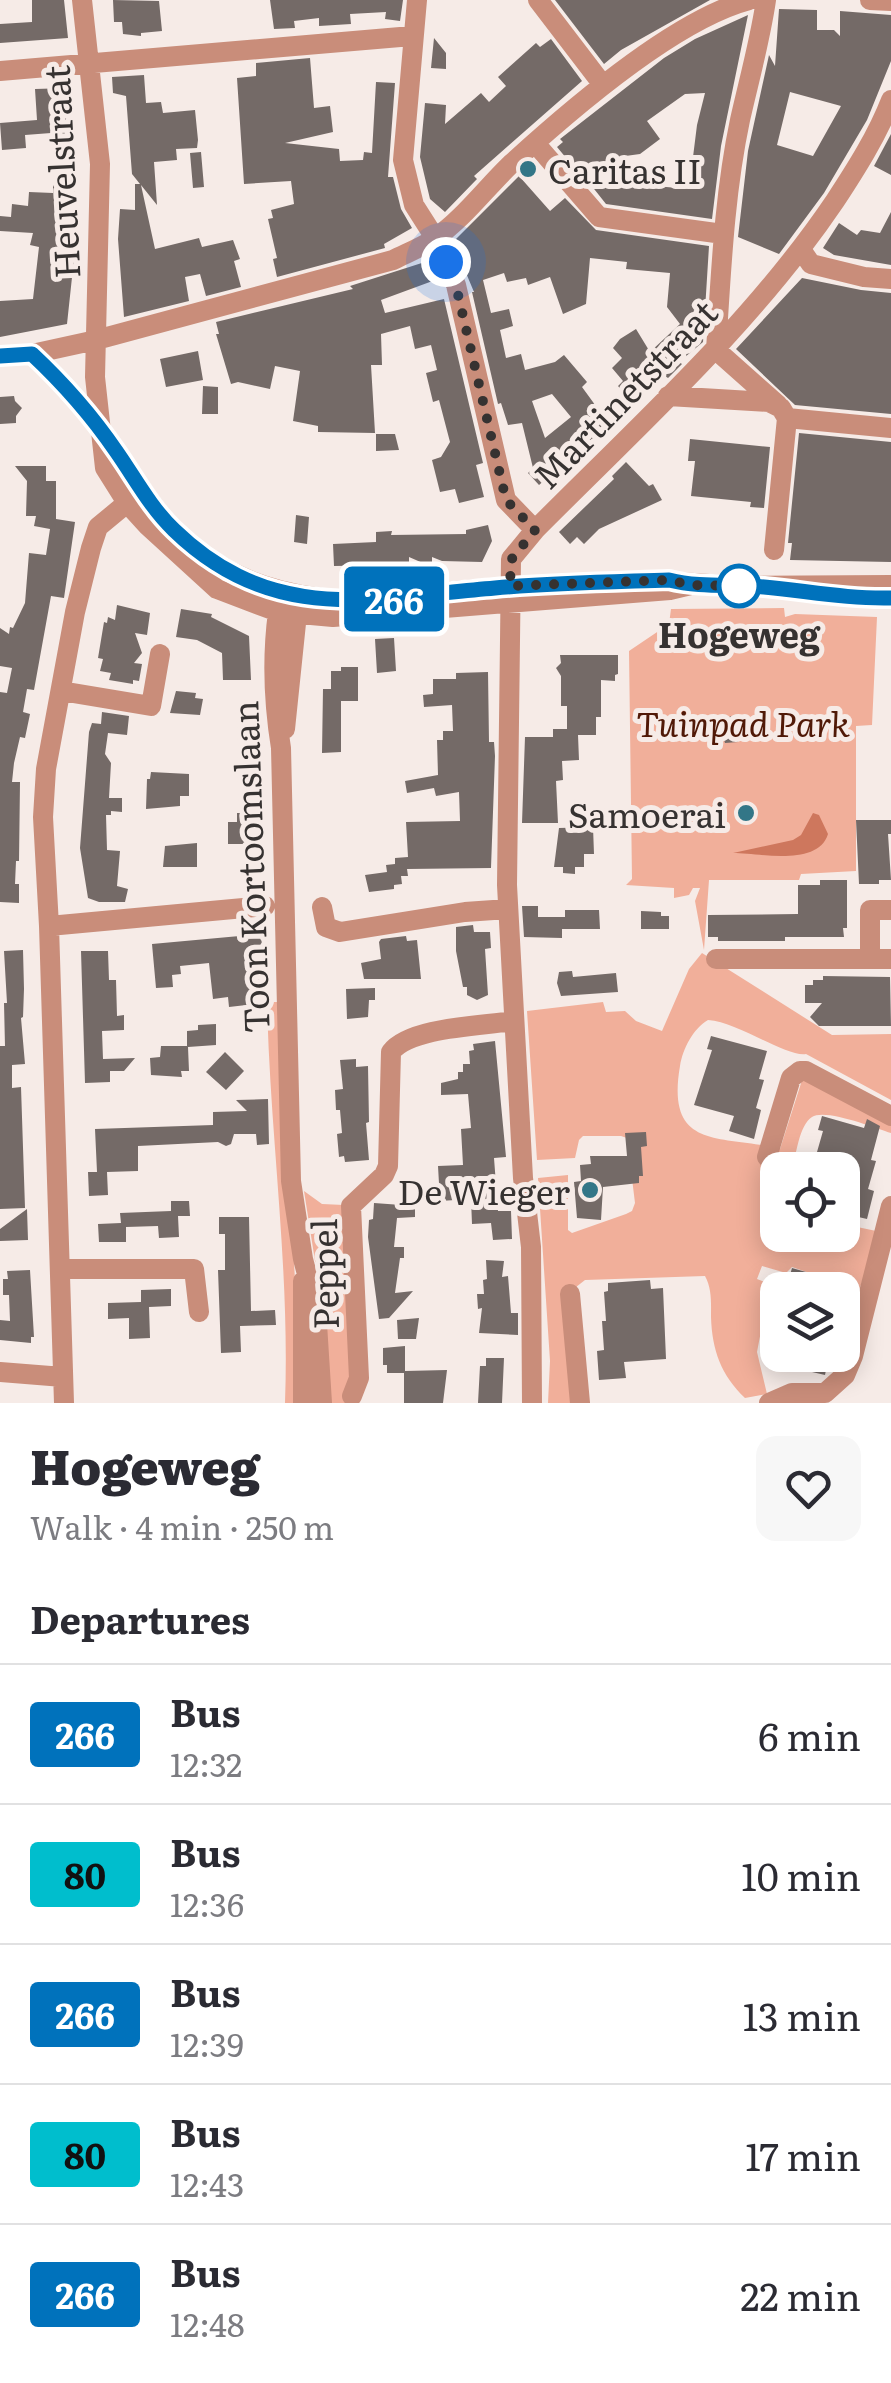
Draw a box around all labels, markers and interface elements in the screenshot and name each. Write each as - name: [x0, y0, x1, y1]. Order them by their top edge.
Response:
- street label: Heuvelstraat: [28, 64, 92, 280]
- place label: Caritas II: [548, 143, 702, 195]
- marker: Caritas II: [517, 158, 539, 180]
- your location: [421, 237, 471, 287]
- street label: Martinetstraat: [520, 287, 728, 499]
- marker: Hogeweg: [718, 565, 760, 607]
- line badge: 266: [336, 566, 452, 632]
- text: 266: [364, 573, 424, 625]
- place label: Hogeweg: [658, 607, 821, 659]
- park label: Tuinpad Park: [636, 696, 850, 748]
- street label: Toon Kortoomslaan: [217, 700, 281, 1034]
- place label: Samoerai: [568, 787, 726, 839]
- marker: Samoerai: [735, 802, 757, 824]
- map controls: [760, 1152, 860, 1372]
- button: locate: [760, 1152, 860, 1252]
- place label: De Wieger: [398, 1164, 570, 1216]
- marker: De Wieger: [579, 1179, 601, 1201]
- street label: Peppel: [296, 1218, 350, 1330]
- button: layers: [760, 1272, 860, 1372]
- text: Hogeweg: [30, 1429, 260, 1500]
- button: heart: [756, 1436, 861, 1541]
- text: Walk · 4 min · 250 m: [30, 1502, 334, 1550]
- text: Departures: [30, 1589, 250, 1646]
- text: Bus: [170, 1682, 241, 1739]
- text: 6 min: [758, 1706, 861, 1763]
- text: 266: [55, 1708, 115, 1760]
- text: 12:32: [170, 1739, 242, 1787]
- text: Bus: [170, 1822, 241, 1879]
- text: 10 min: [741, 1846, 861, 1903]
- text: 80: [64, 1848, 106, 1900]
- text: 12:36: [170, 1879, 244, 1927]
- text: Bus: [170, 1962, 241, 2019]
- text: 13 min: [743, 1986, 861, 2043]
- text: 266: [55, 1988, 115, 2040]
- text: 12:39: [170, 2019, 244, 2067]
- text: Bus: [170, 2102, 241, 2159]
- text: 17 min: [745, 2126, 861, 2183]
- text: 80: [64, 2128, 106, 2180]
- text: 12:43: [170, 2159, 244, 2207]
- text: Bus: [170, 2242, 241, 2299]
- text: 22 min: [740, 2266, 861, 2323]
- text: 266: [55, 2268, 115, 2320]
- text: 12:48: [170, 2299, 245, 2347]

